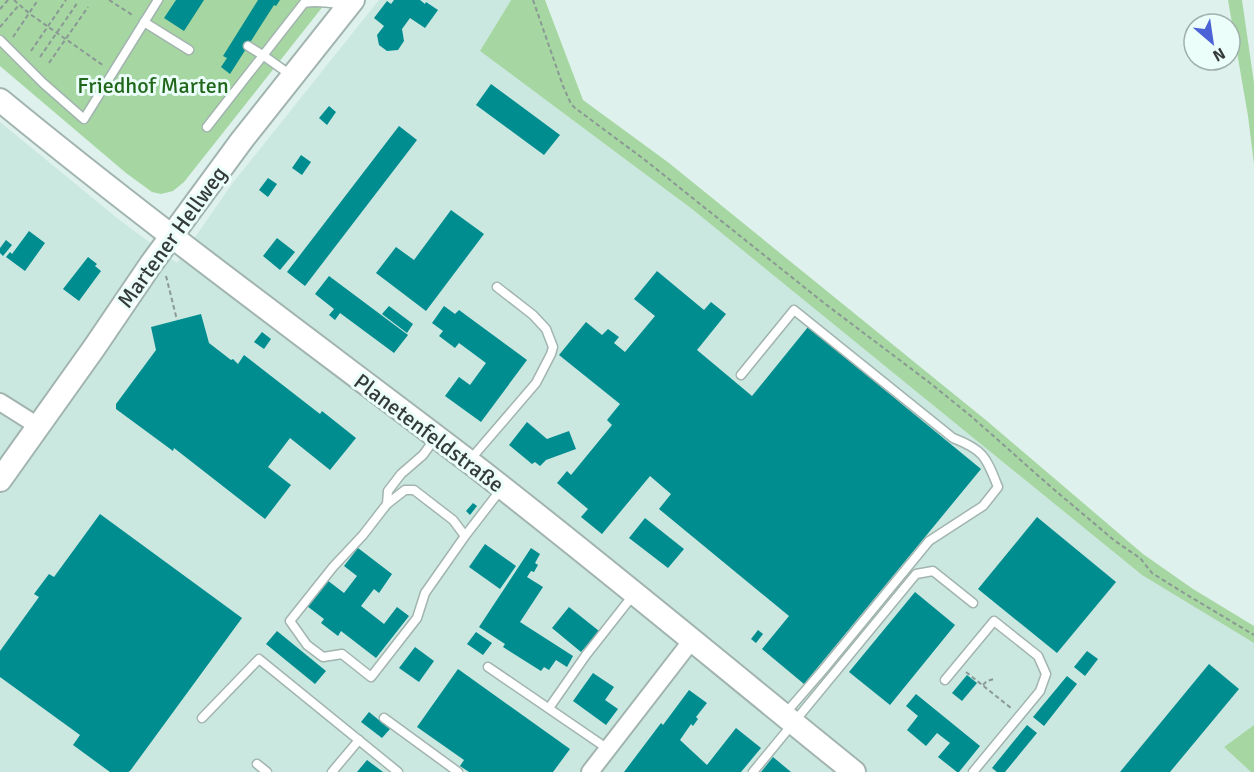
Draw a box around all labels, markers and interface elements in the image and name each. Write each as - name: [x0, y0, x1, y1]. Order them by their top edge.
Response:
- north arrow: [1182, 12, 1242, 72]
- text: N: [1209, 43, 1229, 66]
- park label: Friedhof Marten: [77, 72, 229, 99]
- street label: Martener Hellweg: [112, 161, 232, 313]
- street label: Planetenfeldstraße: [349, 368, 509, 498]

